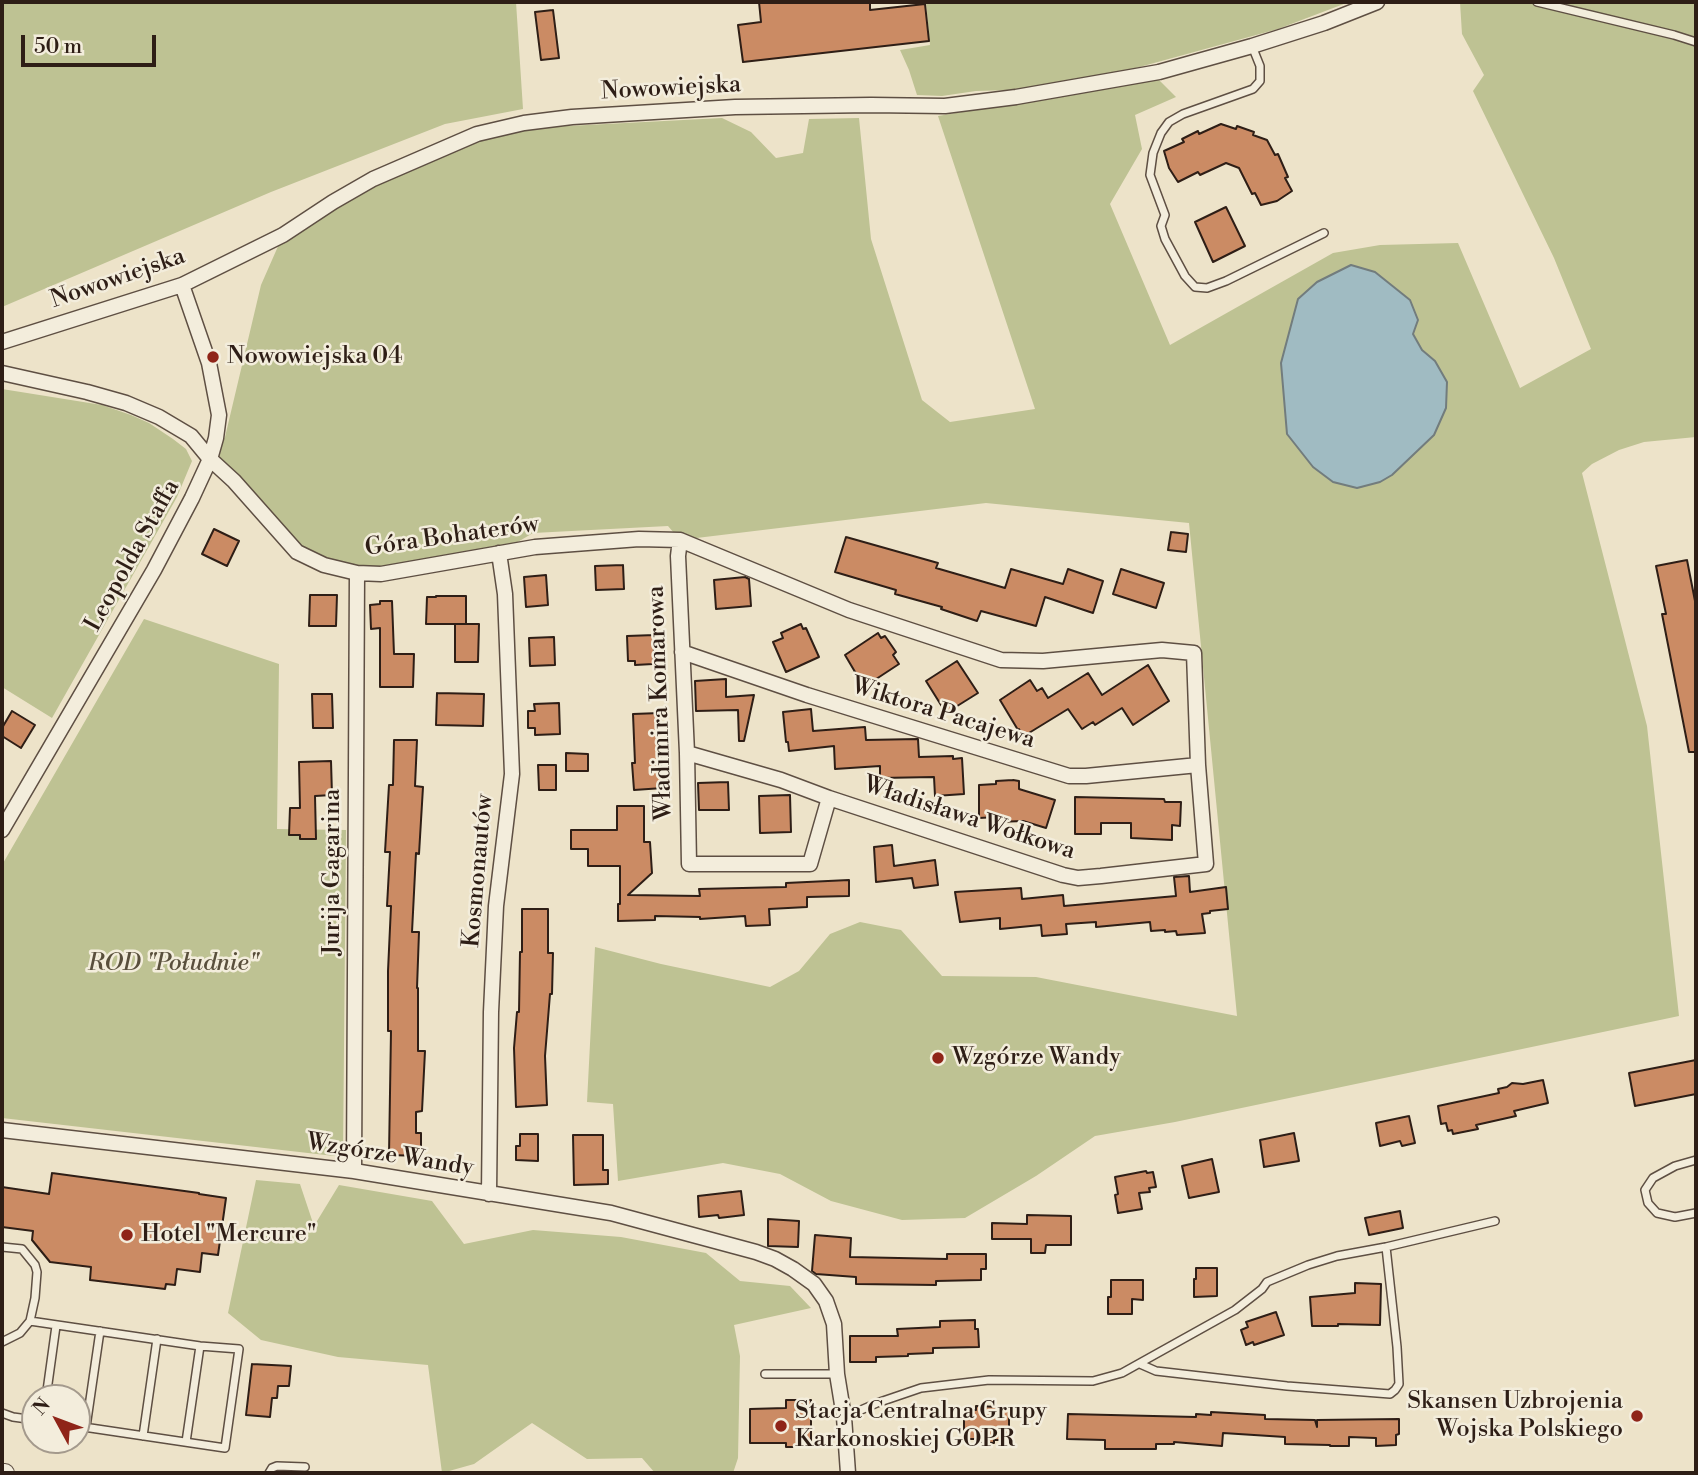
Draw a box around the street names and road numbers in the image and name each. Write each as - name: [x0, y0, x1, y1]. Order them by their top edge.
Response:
- street label: Nowowiejska: [600, 71, 742, 107]
- street label: Nowowiejska: [47, 243, 189, 315]
- street label: Leopolda Staffa: [79, 475, 187, 637]
- street label: Góra Bohaterów: [363, 511, 541, 563]
- street label: Władimira Komarowa: [643, 585, 679, 821]
- street label: Wiktora Pacajewa: [848, 672, 1038, 756]
- street label: Władisława Wołkowa: [860, 771, 1078, 867]
- street label: Jurija Gagarina: [319, 789, 347, 955]
- street label: Kosmonautów: [458, 793, 500, 949]
- street label: Wzgórze Wandy: [304, 1129, 476, 1183]

